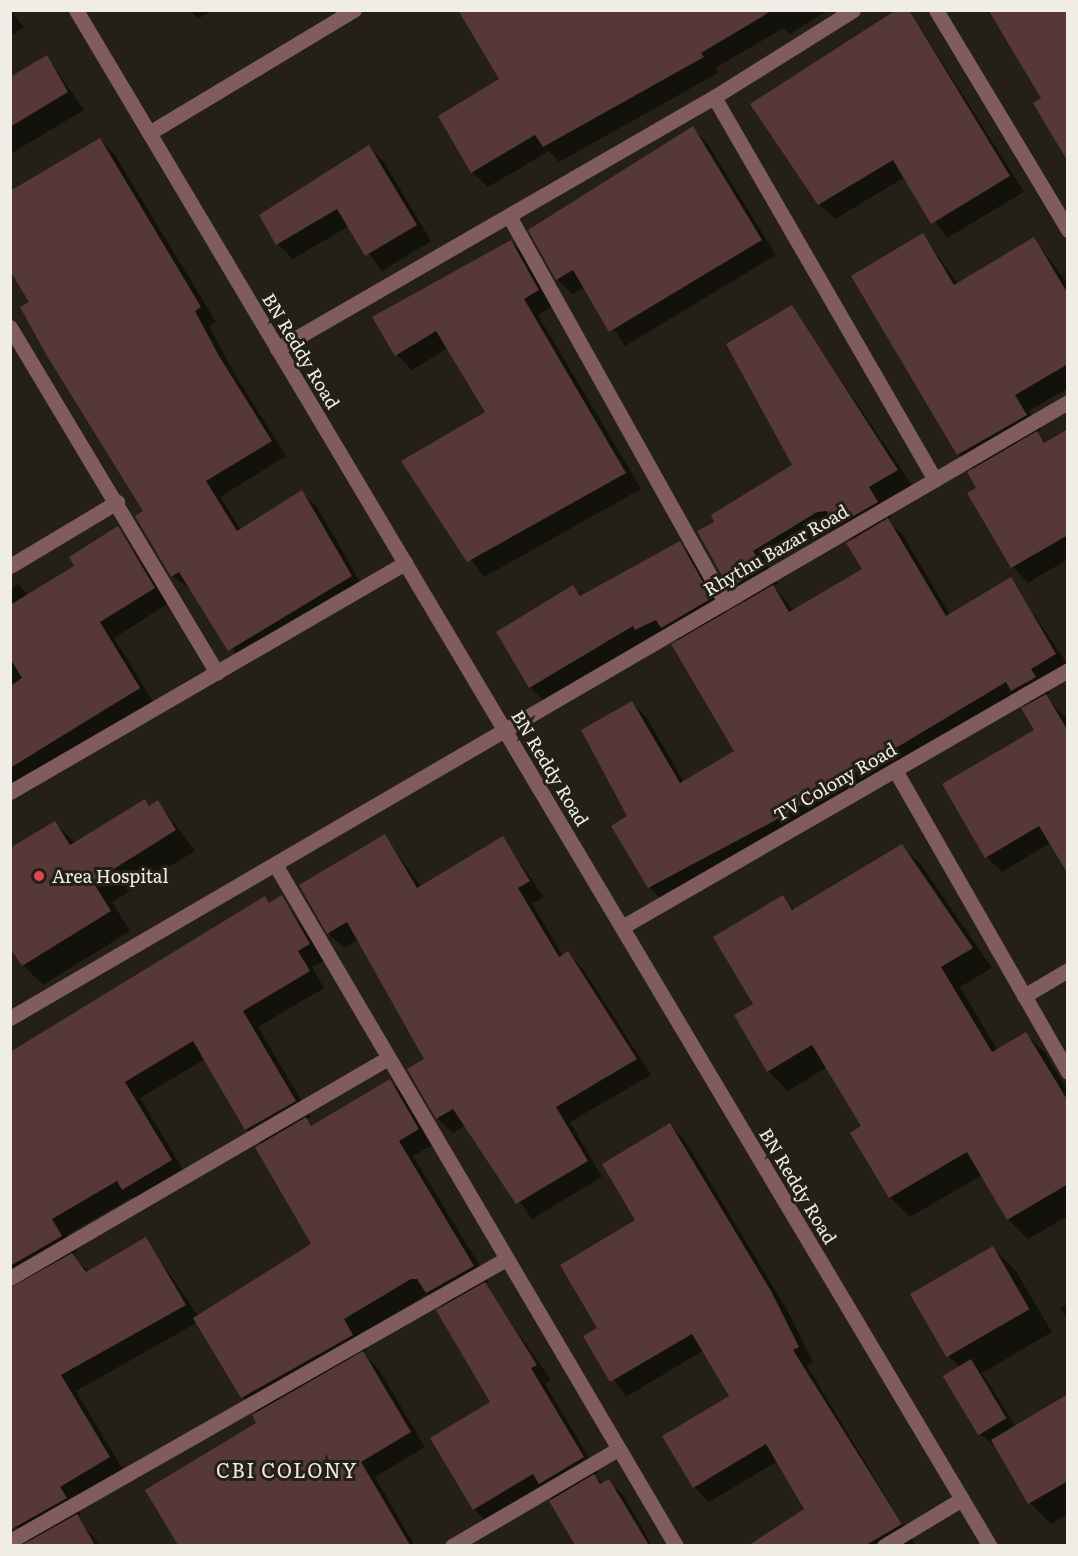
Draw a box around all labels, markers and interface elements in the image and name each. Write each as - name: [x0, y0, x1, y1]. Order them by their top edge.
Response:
- street label: BN Reddy Road: [258, 289, 344, 413]
- street label: Rhythu Bazar Road: [700, 500, 852, 600]
- street label: BN Reddy Road: [507, 706, 593, 830]
- street label: TV Colony Road: [770, 738, 900, 826]
- place label: Area Hospital: [52, 865, 169, 887]
- marker: Area Hospital: [30, 867, 48, 885]
- street label: BN Reddy Road: [755, 1124, 841, 1248]
- district label: CBI COLONY: [216, 1457, 358, 1481]

